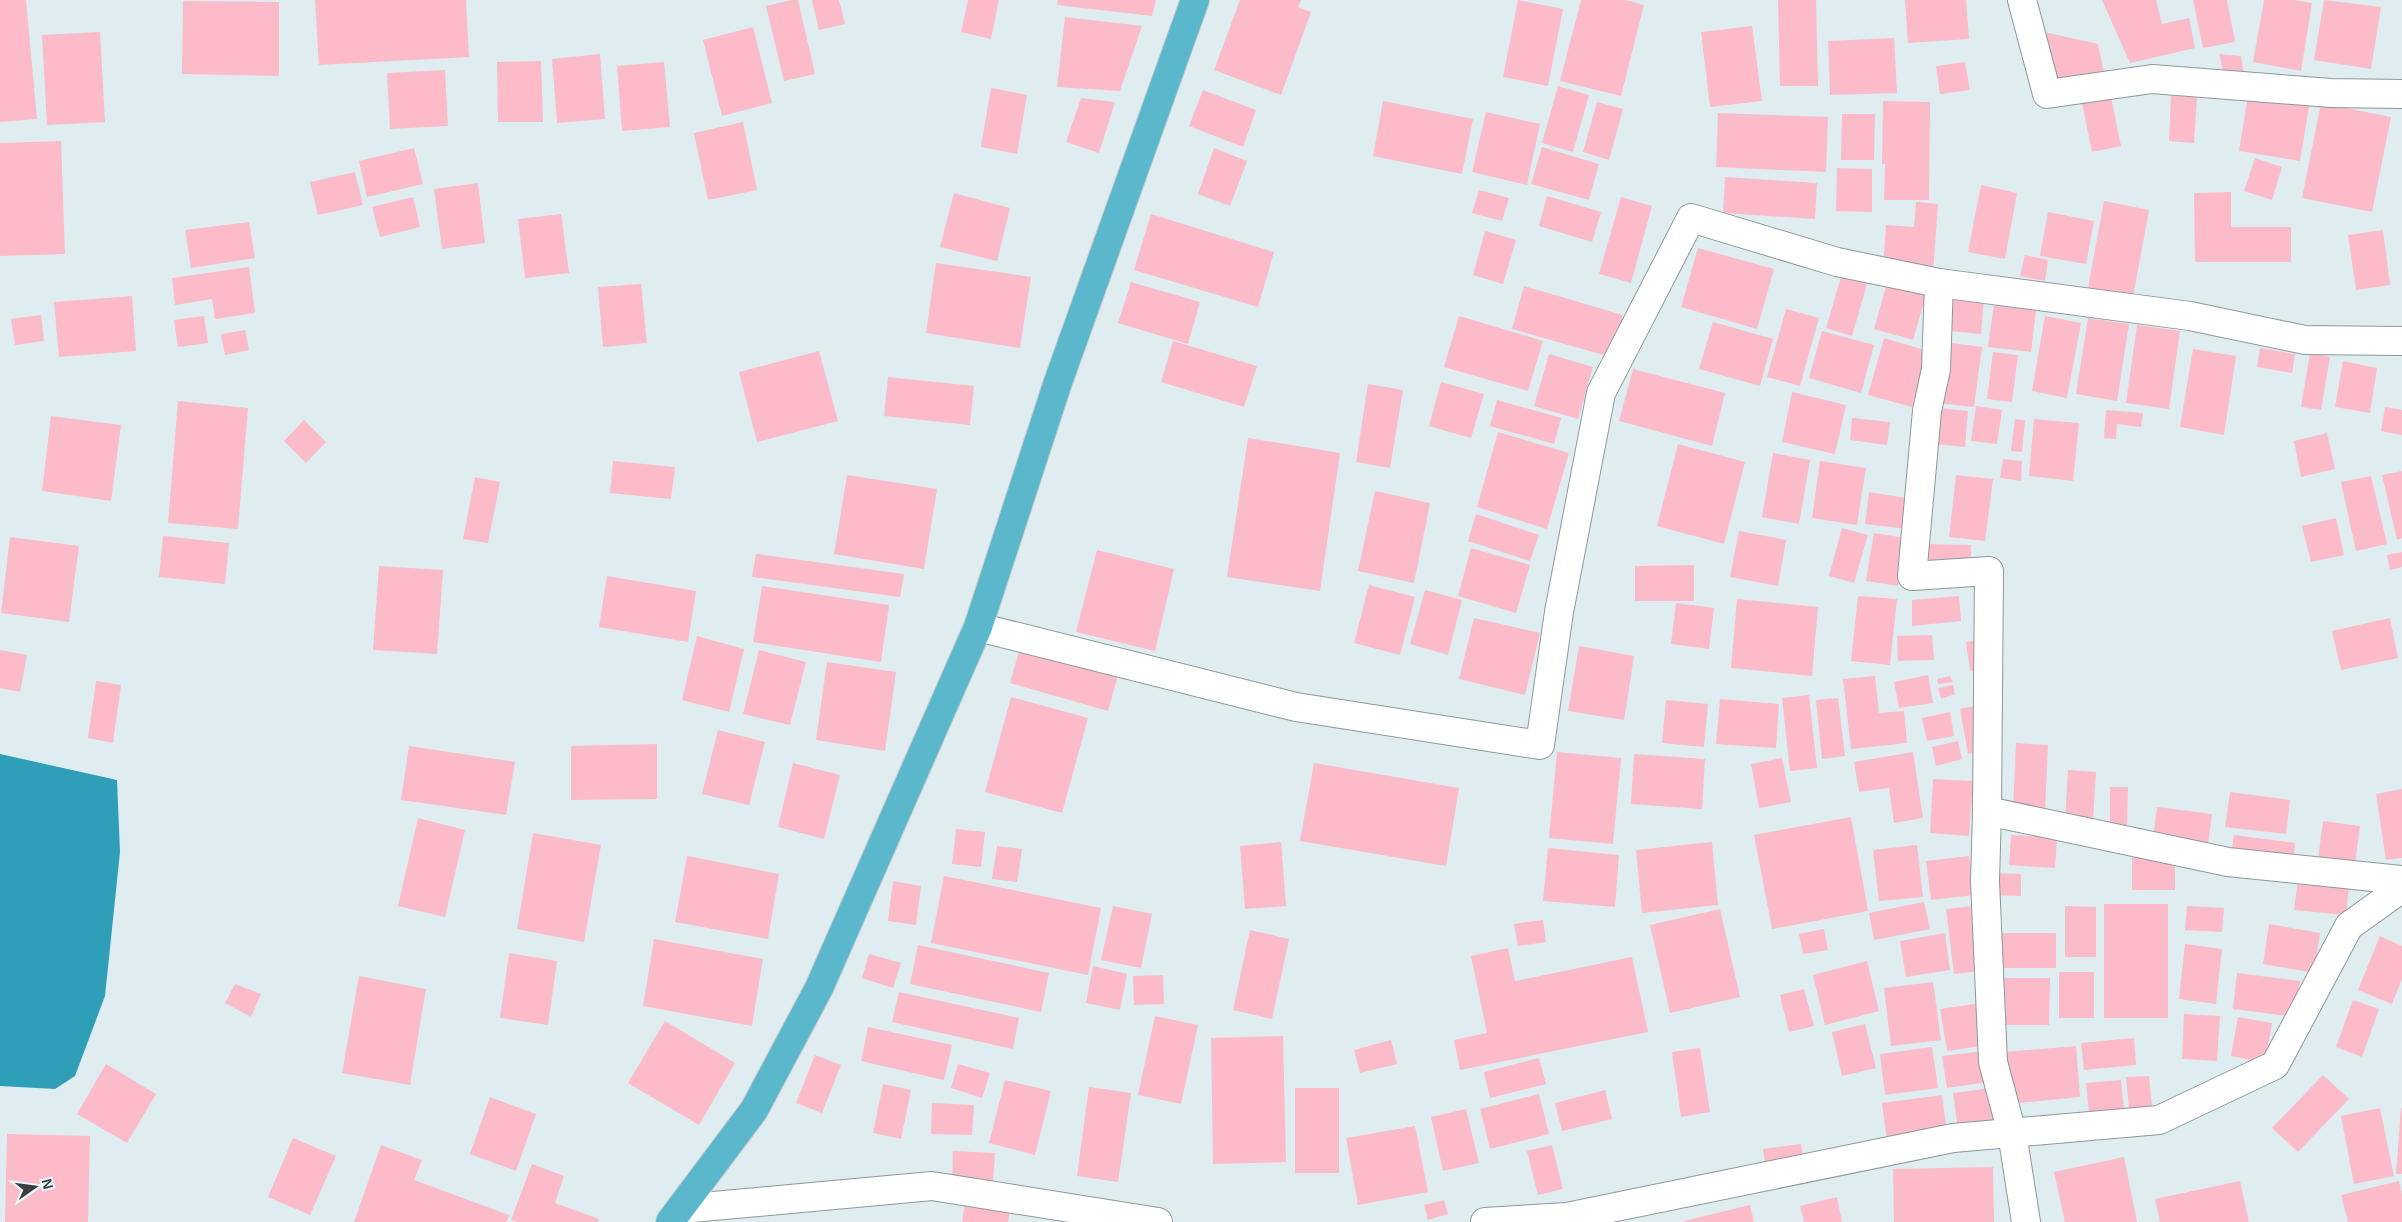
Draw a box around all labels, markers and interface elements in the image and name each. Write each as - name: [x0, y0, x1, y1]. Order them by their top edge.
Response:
- north arrow: [10, 1162, 60, 1212]
- text: N: [39, 1177, 57, 1191]

